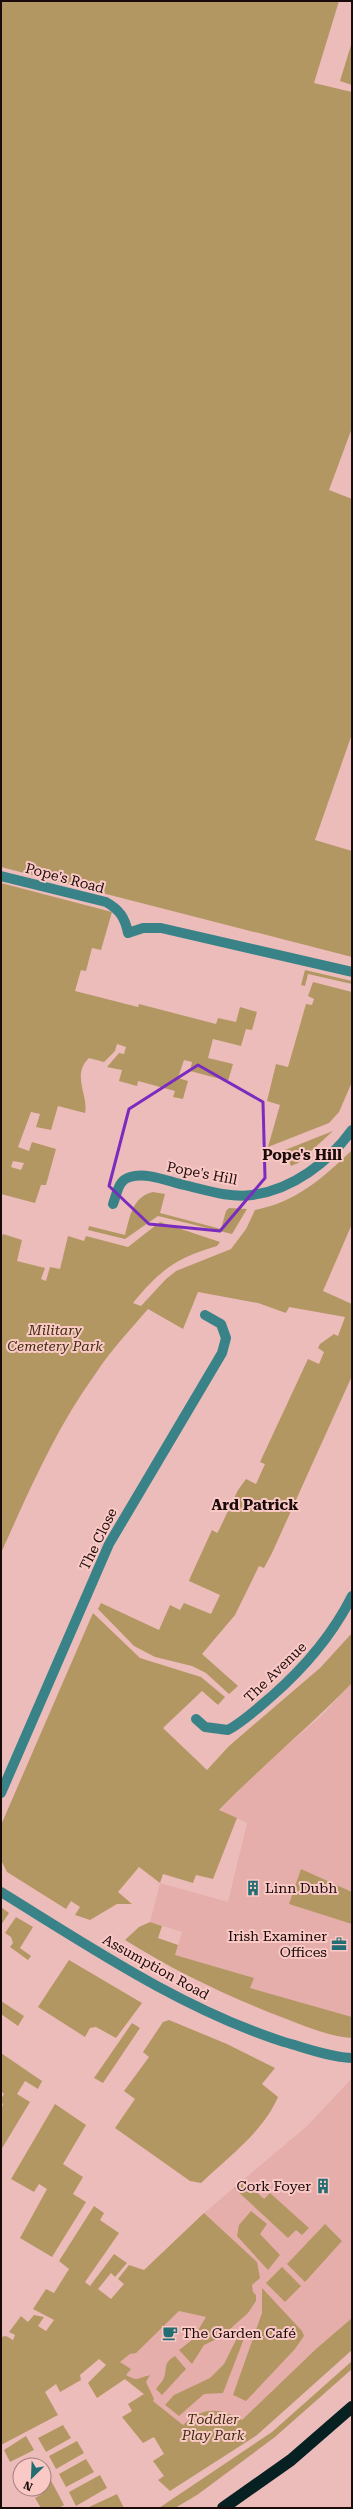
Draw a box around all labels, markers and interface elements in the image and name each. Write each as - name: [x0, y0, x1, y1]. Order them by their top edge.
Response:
- street label: Pope's Road: [24, 860, 106, 896]
- district label: Pope's Hill: [262, 1146, 342, 1164]
- street label: Pope's Hill: [165, 1158, 239, 1188]
- park label: Military Cemetery Park: [7, 1322, 103, 1354]
- district label: Ard Patrick: [211, 1496, 299, 1514]
- street label: The Close: [76, 1505, 120, 1573]
- street label: The Avenue: [241, 1638, 309, 1705]
- building icon: Linn Dubh: [244, 1879, 262, 1897]
- place label: Linn Dubh: [265, 1880, 337, 1896]
- place label: Irish Examiner Offices: [228, 1928, 327, 1960]
- street label: Assumption Road: [100, 1931, 212, 2003]
- office icon: Irish Examiner Offices: [330, 1935, 348, 1953]
- building icon: Cork Foyer: [314, 2177, 332, 2195]
- place label: Cork Foyer: [237, 2178, 311, 2194]
- cafe icon: The Garden Café: [161, 2324, 179, 2342]
- place label: The Garden Café: [182, 2325, 296, 2341]
- park label: Toddler Play Park: [181, 2411, 245, 2443]
- north arrow: [12, 2457, 52, 2497]
- text: N: [21, 2478, 35, 2493]

